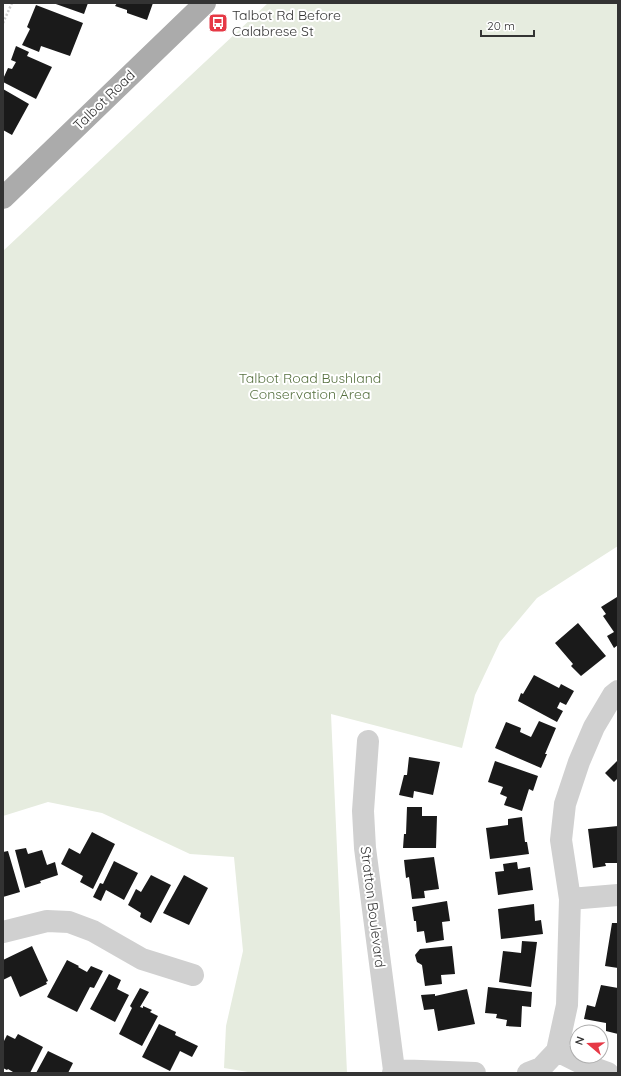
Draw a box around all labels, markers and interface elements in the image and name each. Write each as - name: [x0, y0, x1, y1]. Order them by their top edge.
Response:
- place label: Talbot Rd Before Calabrese St: [232, 6, 341, 40]
- bus stop icon: Talbot Rd Before Calabrese St: [207, 12, 229, 34]
- scale bar: [481, 12, 534, 38]
- text: 20 m: [487, 18, 515, 33]
- street label: Talbot Road: [69, 66, 139, 134]
- park label: Talbot Road Bushland Conservation Area: [239, 369, 381, 403]
- street label: Stratton Boulevard: [357, 845, 389, 969]
- north arrow: [569, 1024, 609, 1064]
- text: N: [572, 1035, 587, 1047]

